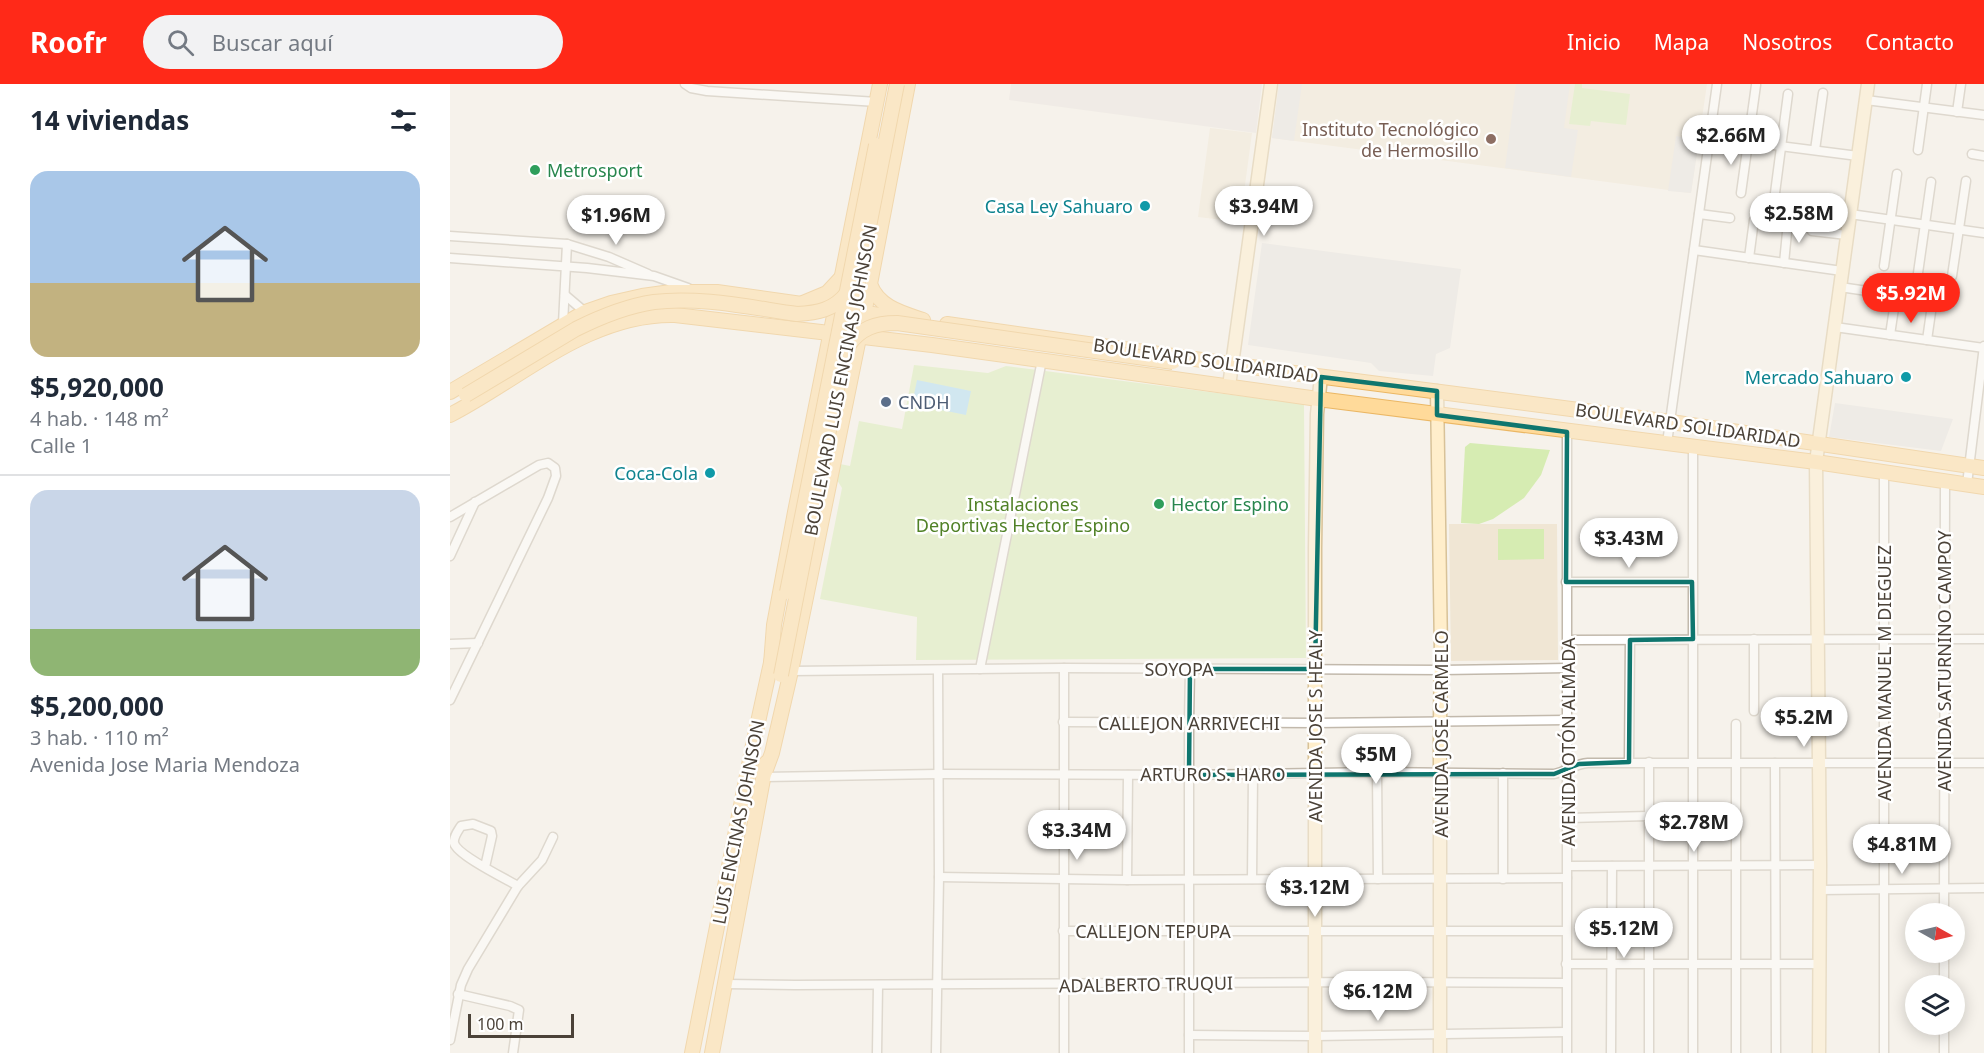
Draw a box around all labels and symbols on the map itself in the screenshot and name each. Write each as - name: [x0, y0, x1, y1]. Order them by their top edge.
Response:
- pin: $2.66M: [1682, 115, 1780, 166]
- place label: Instituto Tecnológico de Hermosillo: [1302, 117, 1479, 162]
- marker: Instituto Tecnológico de Hermosillo: [1484, 132, 1498, 146]
- place label: Metrosport: [547, 158, 643, 182]
- marker: Metrosport: [528, 163, 542, 177]
- pin: $3.94M: [1215, 186, 1313, 237]
- pin: $2.58M: [1750, 193, 1848, 244]
- place label: Casa Ley Sahuaro: [985, 194, 1133, 218]
- pin: $1.96M: [567, 195, 665, 246]
- marker: Casa Ley Sahuaro: [1138, 199, 1152, 213]
- street label: BOULEVARD LUIS ENCINAS JOHNSON: [798, 222, 882, 538]
- pin: $5.92M: [1862, 273, 1960, 324]
- street label: BOULEVARD SOLIDARIDAD: [1092, 332, 1320, 388]
- place label: Mercado Sahuaro: [1745, 365, 1894, 389]
- marker: Mercado Sahuaro: [1899, 370, 1913, 384]
- place label: CNDH: [898, 390, 950, 414]
- marker: CNDH: [879, 395, 893, 409]
- street label: BOULEVARD SOLIDARIDAD: [1574, 397, 1802, 453]
- place label: Coca-Cola: [614, 461, 698, 485]
- marker: Coca-Cola: [703, 466, 717, 480]
- park label: Instalaciones Deportivas Hector Espino: [916, 492, 1130, 537]
- place label: Hector Espino: [1171, 492, 1289, 516]
- marker: Hector Espino: [1152, 497, 1166, 511]
- pin: $3.43M: [1580, 518, 1678, 569]
- street label: AVENIDA SATURNINO CAMPOY: [1932, 530, 1956, 792]
- street label: AVENIDA MANUEL M DIEGUEZ: [1872, 545, 1896, 801]
- street label: AVENIDA JOSE S HEALY: [1303, 629, 1327, 822]
- street label: AVENIDA JOSE CARMELO: [1429, 630, 1453, 838]
- street label: AVENIDA OTÓN ALMADA: [1556, 637, 1580, 846]
- street label: SOYOPA: [1144, 657, 1214, 681]
- pin: $5.2M: [1762, 697, 1846, 748]
- street label: CALLEJON ARRIVECHI: [1098, 711, 1280, 735]
- street label: LUIS ENCINAS JOHNSON: [706, 718, 770, 926]
- pin: $5M: [1347, 734, 1405, 785]
- street label: ARTURO S. HARO: [1140, 762, 1286, 786]
- pin: $2.78M: [1645, 802, 1743, 853]
- pin: $3.34M: [1028, 810, 1126, 861]
- pin: $4.81M: [1853, 824, 1951, 875]
- pin: $3.12M: [1266, 867, 1364, 918]
- north arrow: [1905, 903, 1965, 963]
- pin: $5.12M: [1575, 908, 1673, 959]
- street label: CALLEJON TEPUPA: [1075, 919, 1231, 943]
- street label: ADALBERTO TRUQUI: [1059, 970, 1233, 998]
- pin: $6.12M: [1329, 971, 1427, 1022]
- scale bar: [468, 1011, 574, 1038]

